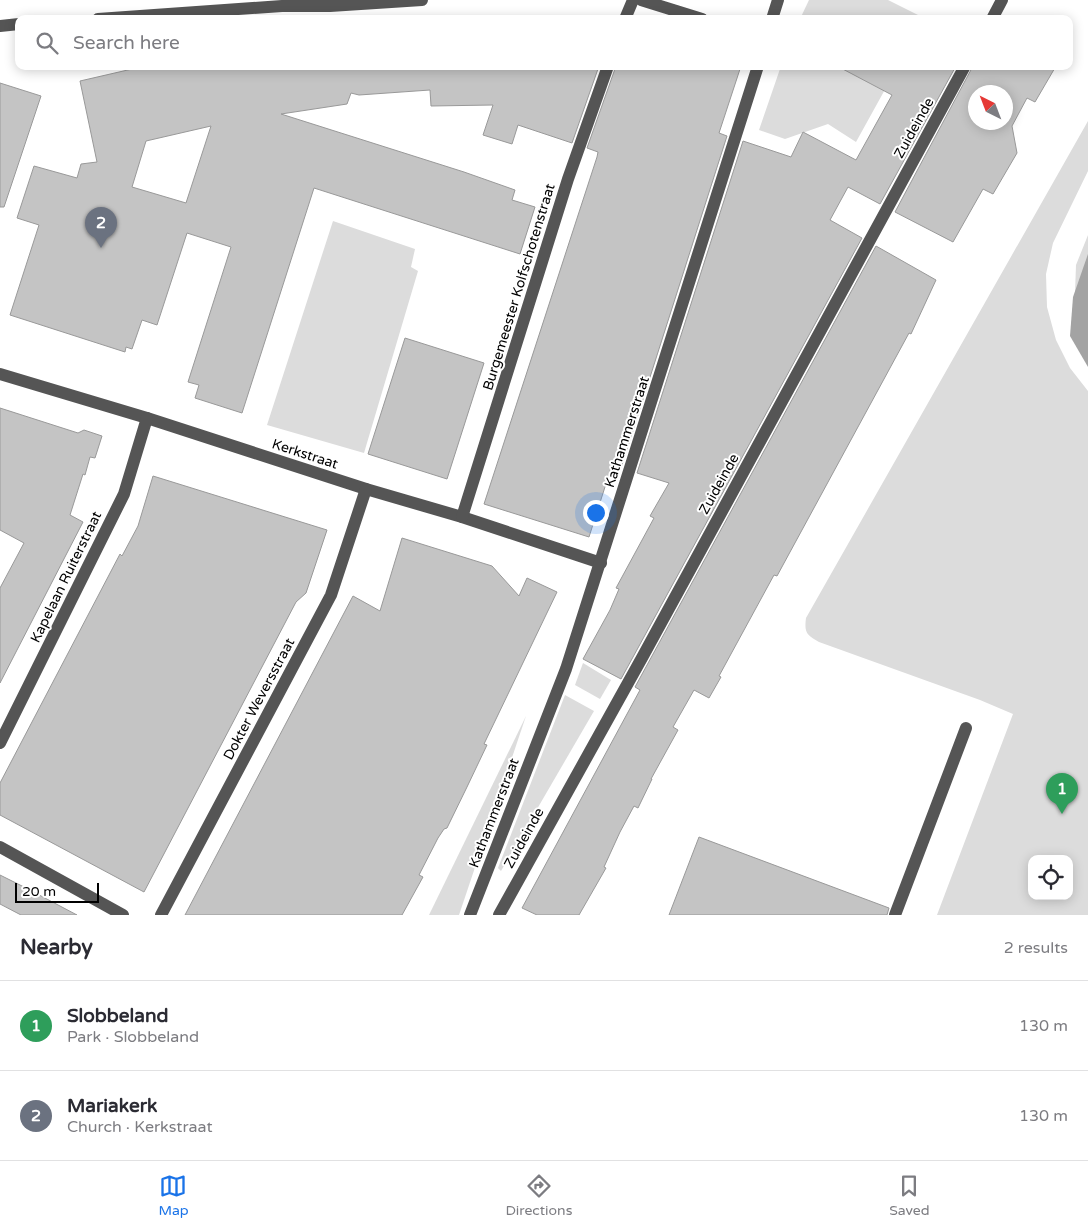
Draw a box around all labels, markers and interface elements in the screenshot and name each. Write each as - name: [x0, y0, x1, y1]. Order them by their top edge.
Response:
- search box: [15, 15, 1073, 70]
- icon: search: [33, 29, 61, 57]
- text: Search here: [73, 32, 180, 54]
- north arrow: [968, 85, 1013, 130]
- street label: Zuideinde: [890, 95, 938, 161]
- street label: Burgemeester Kolfschotenstraat: [479, 181, 559, 393]
- pin: 2: [85, 207, 117, 248]
- street label: Kathammerstraat: [601, 374, 653, 490]
- street label: Kerkstraat: [270, 435, 341, 473]
- street label: Zuideinde: [695, 451, 743, 517]
- your location: [583, 500, 609, 526]
- street label: Kapelaan Ruiterstraat: [27, 508, 106, 646]
- street label: Dokter Weversstraat: [220, 635, 299, 763]
- street label: Kathammerstraat: [465, 755, 523, 870]
- pin: 1: [1046, 773, 1078, 814]
- street label: Zuideinde: [500, 805, 548, 871]
- map controls: [1028, 855, 1073, 900]
- button: locate: [1028, 855, 1073, 900]
- scale bar: [15, 880, 99, 903]
- text: 20 m: [22, 883, 56, 900]
- text: Nearby: [20, 935, 93, 960]
- text: 2 results: [1004, 938, 1068, 958]
- text: Slobbeland: [67, 1005, 169, 1027]
- text: 1: [31, 1016, 41, 1036]
- text: 130 m: [1019, 1016, 1068, 1036]
- text: Park · Slobbeland: [67, 1027, 199, 1047]
- text: Mariakerk: [67, 1095, 157, 1117]
- text: 2: [31, 1106, 41, 1126]
- text: 130 m: [1019, 1106, 1068, 1126]
- text: Church · Kerkstraat: [67, 1117, 213, 1137]
- tab: Map: [158, 1172, 189, 1219]
- tab: Directions: [505, 1172, 572, 1219]
- tab: Saved: [889, 1172, 930, 1219]

